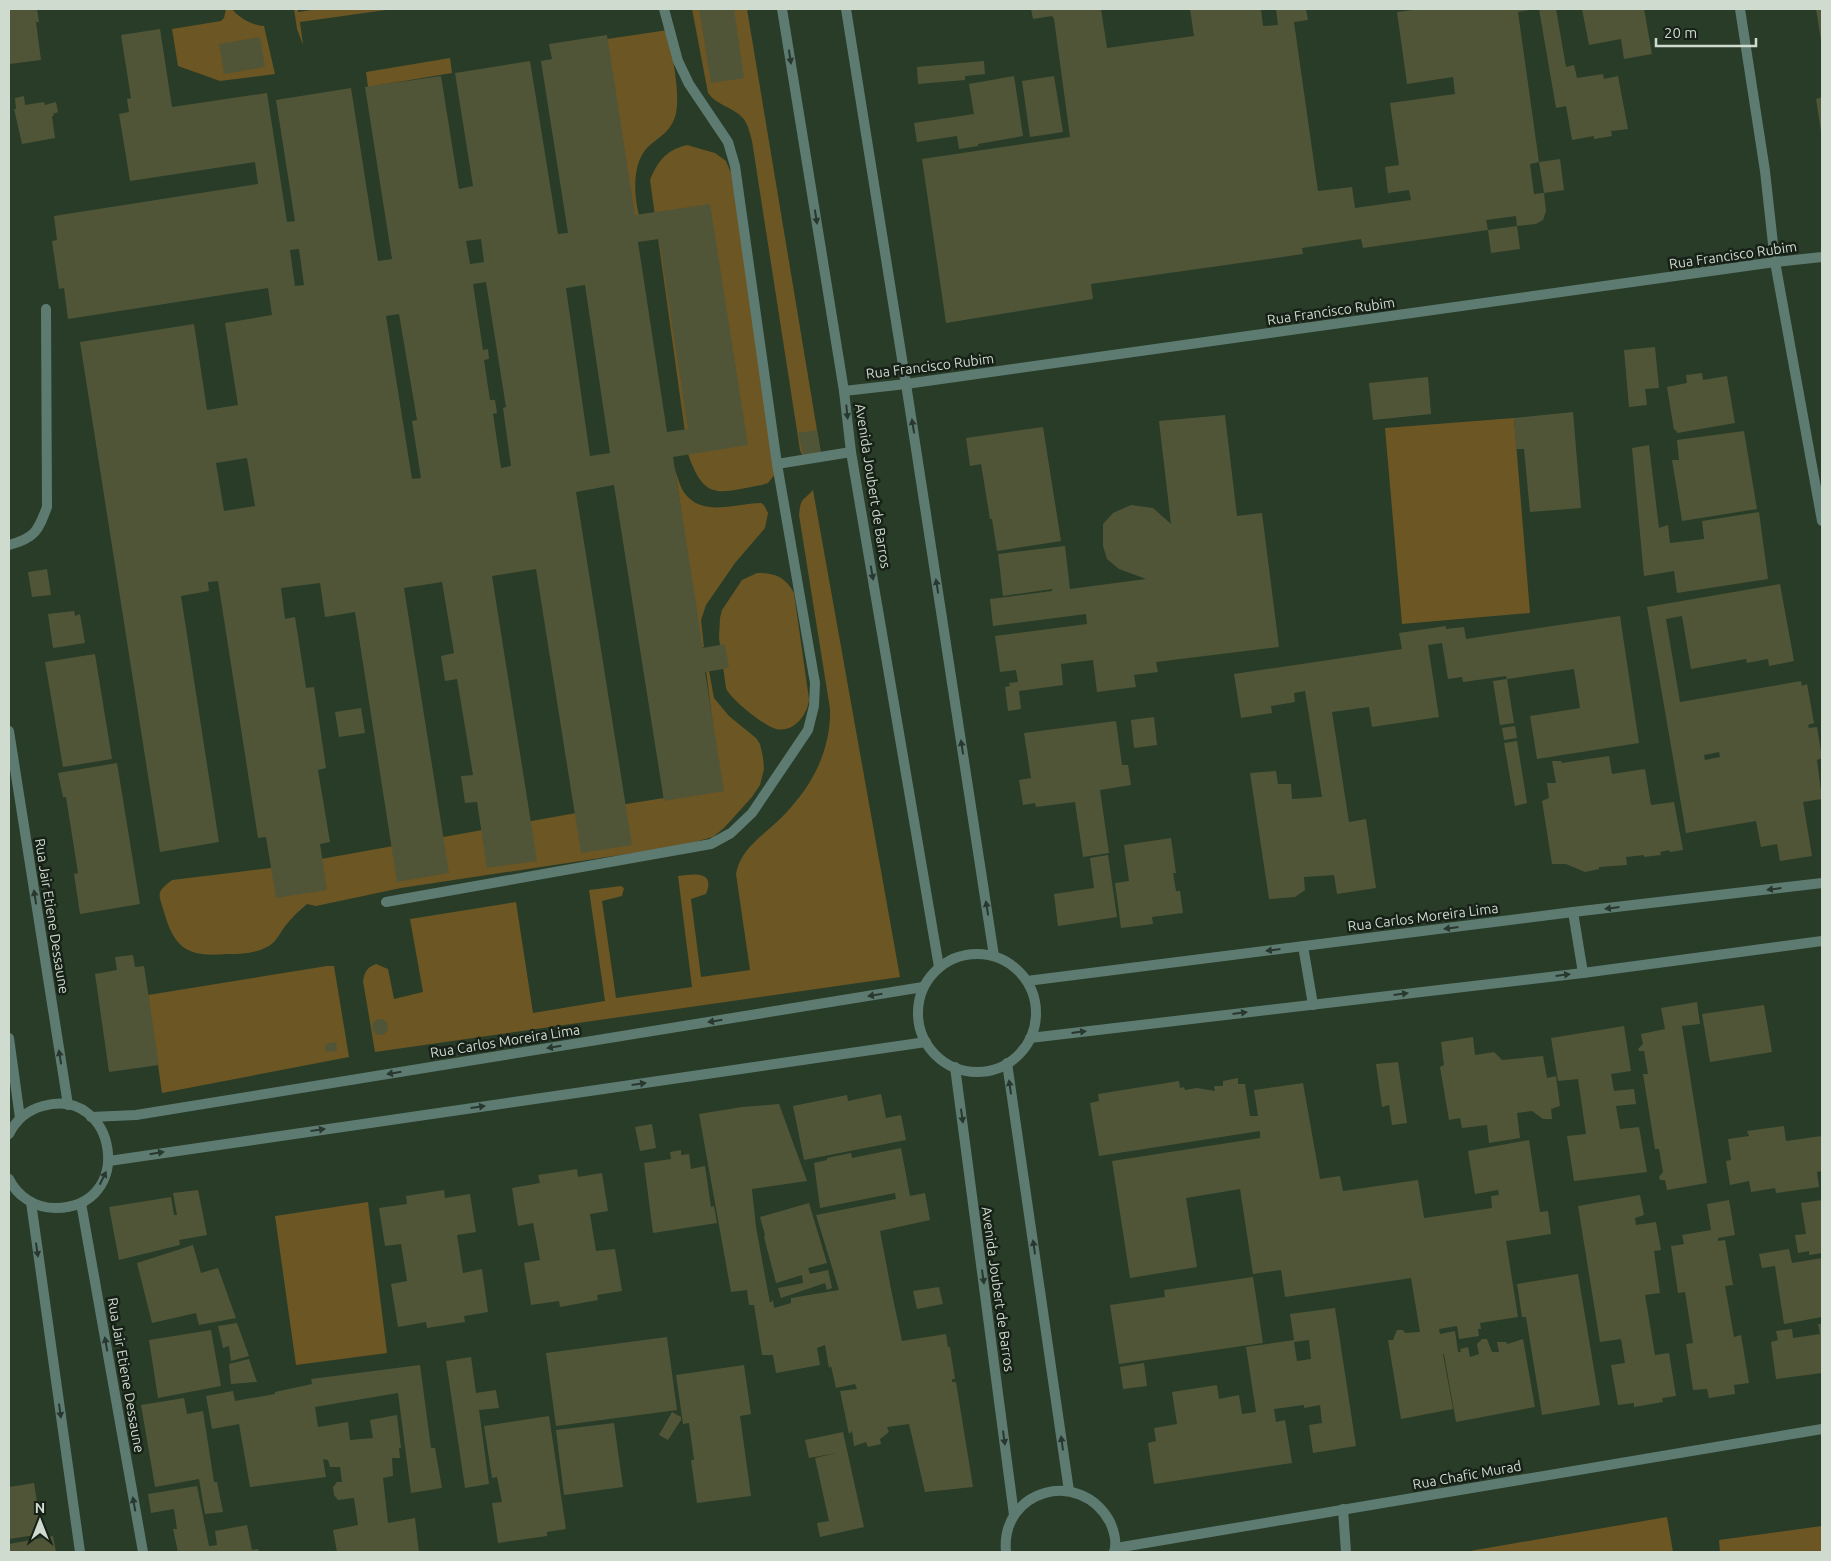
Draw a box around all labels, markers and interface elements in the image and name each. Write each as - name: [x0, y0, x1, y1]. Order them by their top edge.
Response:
- scale bar: [1656, 15, 1756, 47]
- text: 20 m: [1664, 24, 1697, 41]
- one-way arrow: [787, 49, 795, 65]
- one-way arrow: [813, 210, 821, 226]
- street label: Rua Francisco Rubim: [1668, 238, 1798, 272]
- street label: Rua Francisco Rubim: [1266, 294, 1396, 328]
- street label: Rua Francisco Rubim: [865, 350, 995, 382]
- street label: Avenida Joubert de Barros: [852, 403, 894, 569]
- one-way arrow: [843, 405, 851, 421]
- one-way arrow: [908, 417, 916, 433]
- one-way arrow: [868, 565, 876, 581]
- one-way arrow: [933, 578, 941, 594]
- one-way arrow: [958, 739, 966, 755]
- street label: Rua Jair Etiene Dessaune: [32, 837, 72, 995]
- one-way arrow: [1766, 885, 1782, 893]
- one-way arrow: [31, 888, 39, 904]
- one-way arrow: [982, 899, 990, 915]
- street label: Rua Carlos Moreira Lima: [1347, 900, 1499, 934]
- one-way arrow: [1604, 904, 1620, 912]
- one-way arrow: [1443, 924, 1459, 932]
- one-way arrow: [1264, 946, 1280, 954]
- one-way arrow: [1555, 971, 1571, 979]
- one-way arrow: [1394, 990, 1410, 998]
- one-way arrow: [867, 992, 883, 1000]
- one-way arrow: [1232, 1009, 1248, 1017]
- one-way arrow: [706, 1018, 722, 1026]
- street label: Rua Carlos Moreira Lima: [429, 1021, 581, 1061]
- one-way arrow: [1071, 1028, 1087, 1036]
- one-way arrow: [546, 1044, 562, 1052]
- one-way arrow: [56, 1049, 64, 1065]
- one-way arrow: [385, 1070, 401, 1078]
- one-way arrow: [1006, 1078, 1014, 1094]
- one-way arrow: [632, 1079, 648, 1087]
- one-way arrow: [471, 1103, 487, 1111]
- one-way arrow: [958, 1108, 966, 1124]
- one-way arrow: [310, 1126, 326, 1134]
- one-way arrow: [149, 1149, 165, 1157]
- one-way arrow: [99, 1171, 107, 1185]
- street label: Avenida Joubert de Barros: [978, 1205, 1018, 1373]
- one-way arrow: [1030, 1239, 1038, 1255]
- one-way arrow: [34, 1243, 42, 1259]
- one-way arrow: [979, 1269, 987, 1285]
- street label: Rua Jair Etiene Dessaune: [104, 1296, 148, 1454]
- one-way arrow: [102, 1336, 110, 1352]
- one-way arrow: [56, 1404, 64, 1420]
- one-way arrow: [1000, 1430, 1008, 1446]
- one-way arrow: [1058, 1434, 1066, 1450]
- street label: Rua Chafic Murad: [1411, 1458, 1523, 1492]
- north arrow: [15, 1496, 65, 1546]
- one-way arrow: [130, 1496, 138, 1512]
- text: N: [35, 1500, 45, 1516]

